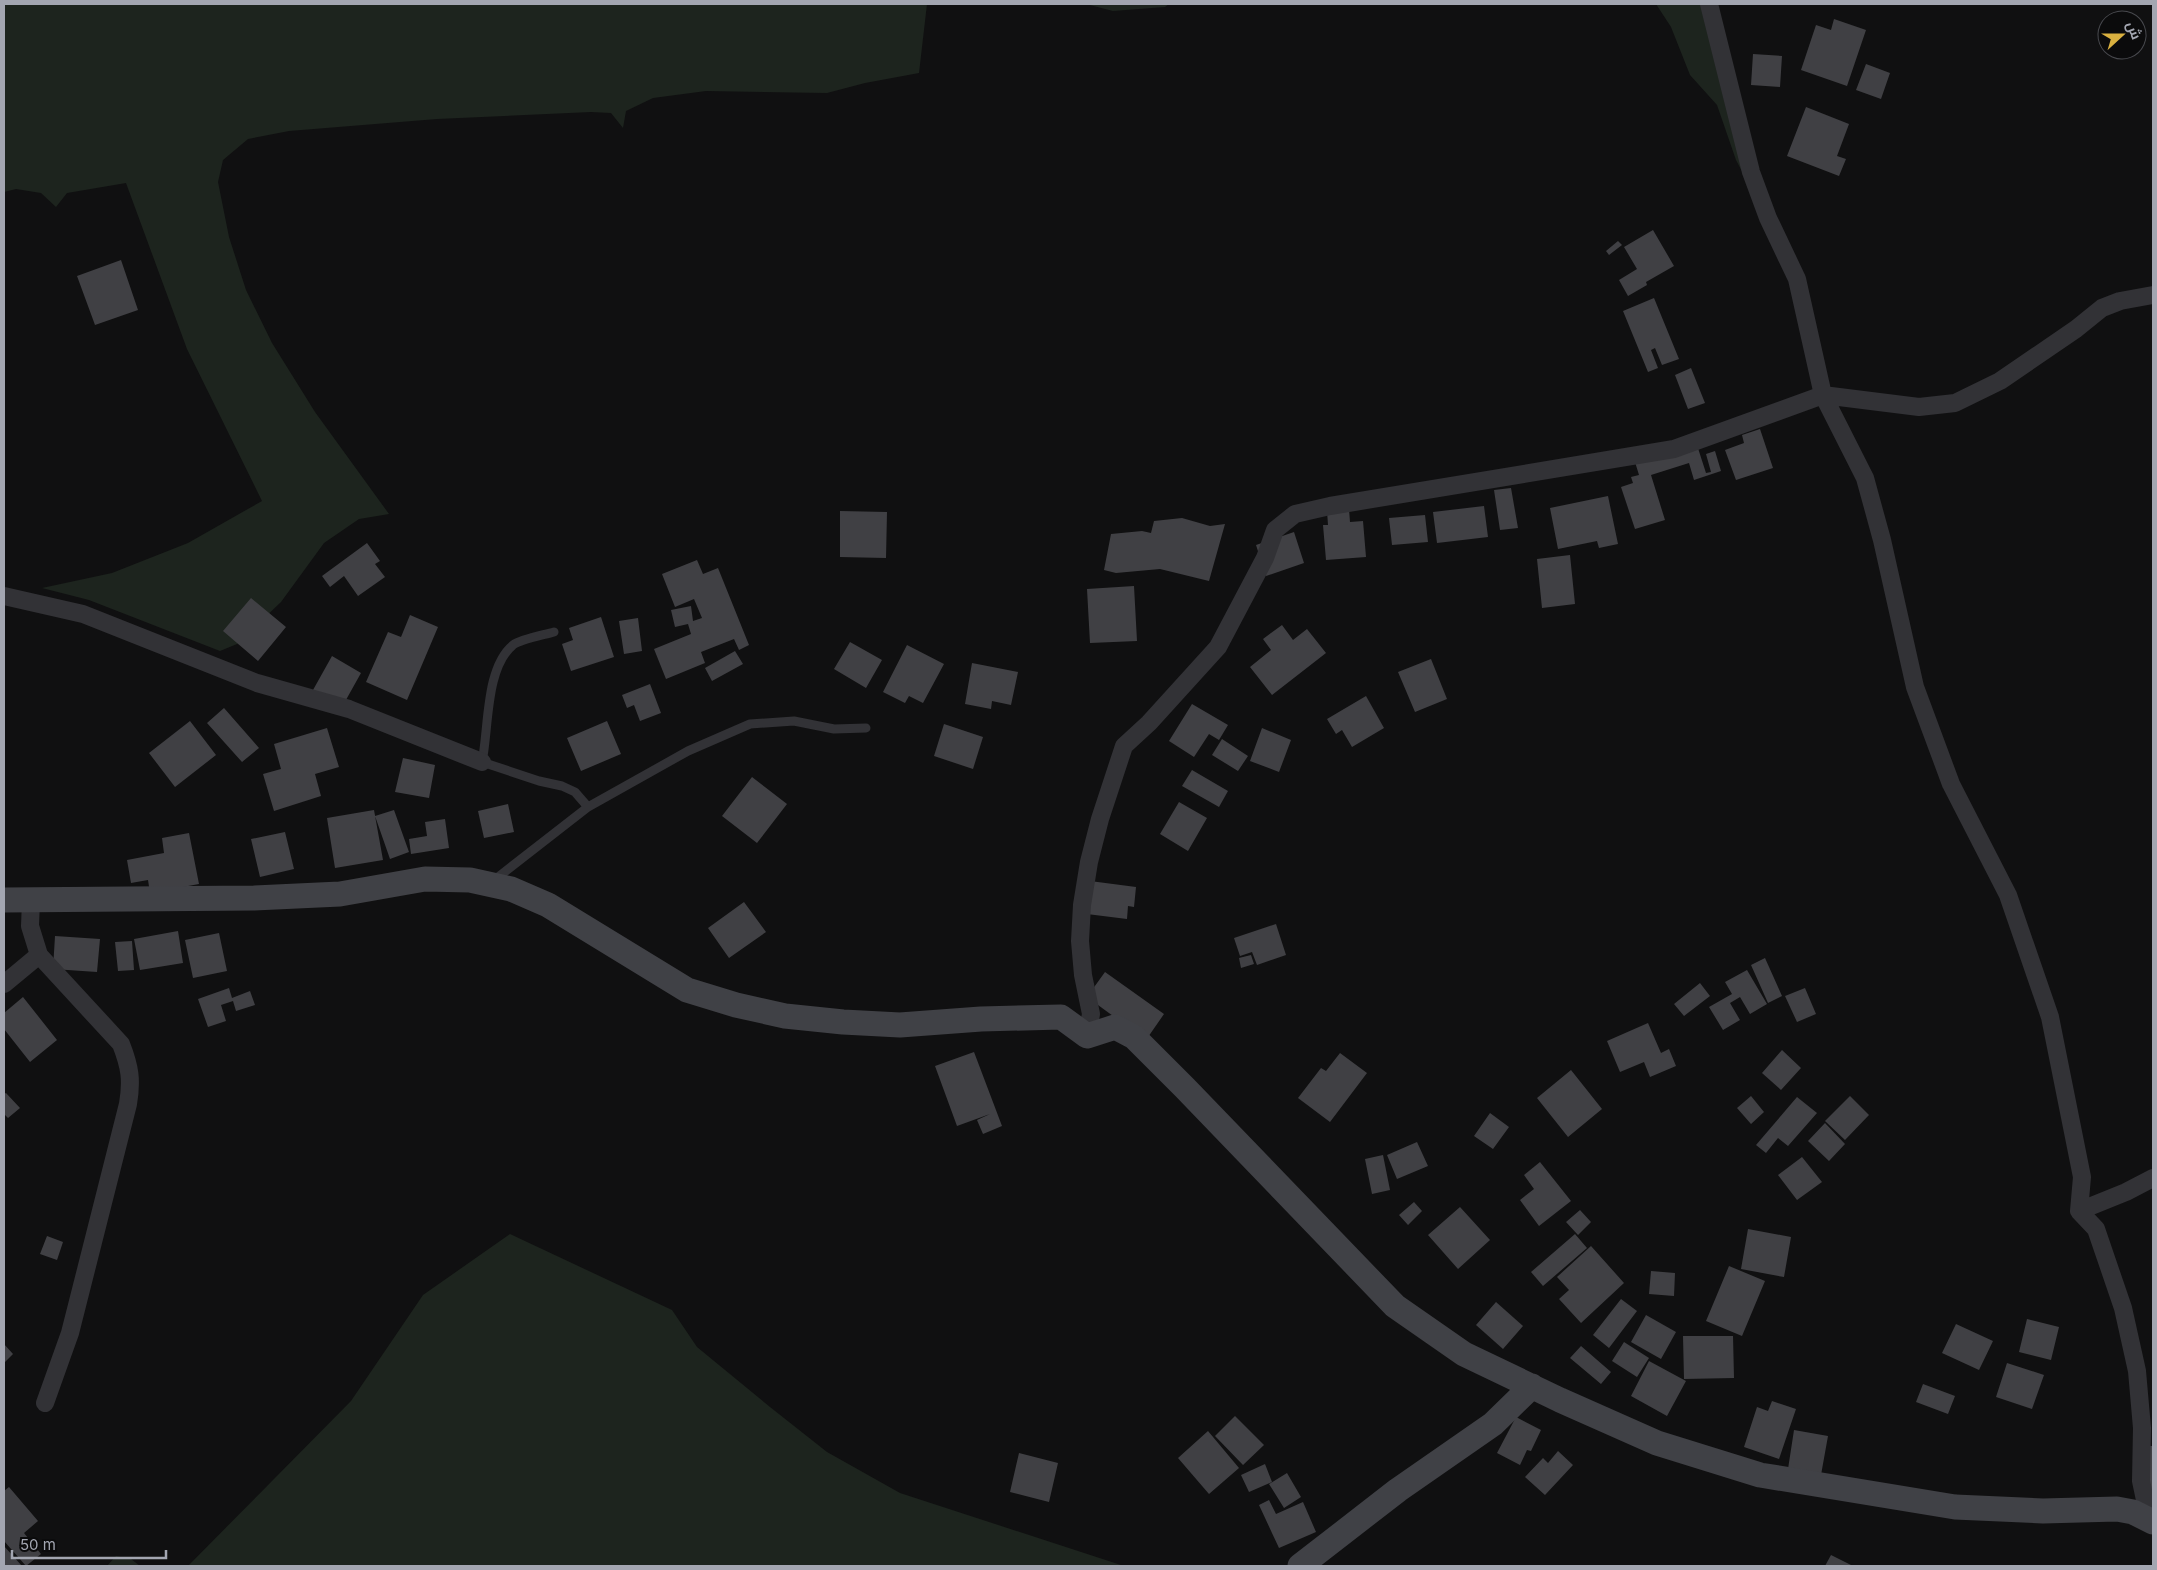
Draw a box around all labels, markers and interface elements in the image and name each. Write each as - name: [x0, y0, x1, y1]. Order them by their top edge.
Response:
- north arrow: [2097, 10, 2147, 60]
- text: ش: [2123, 19, 2146, 42]
- scale bar: [12, 1528, 166, 1560]
- text: 50 m: [20, 1535, 56, 1554]

